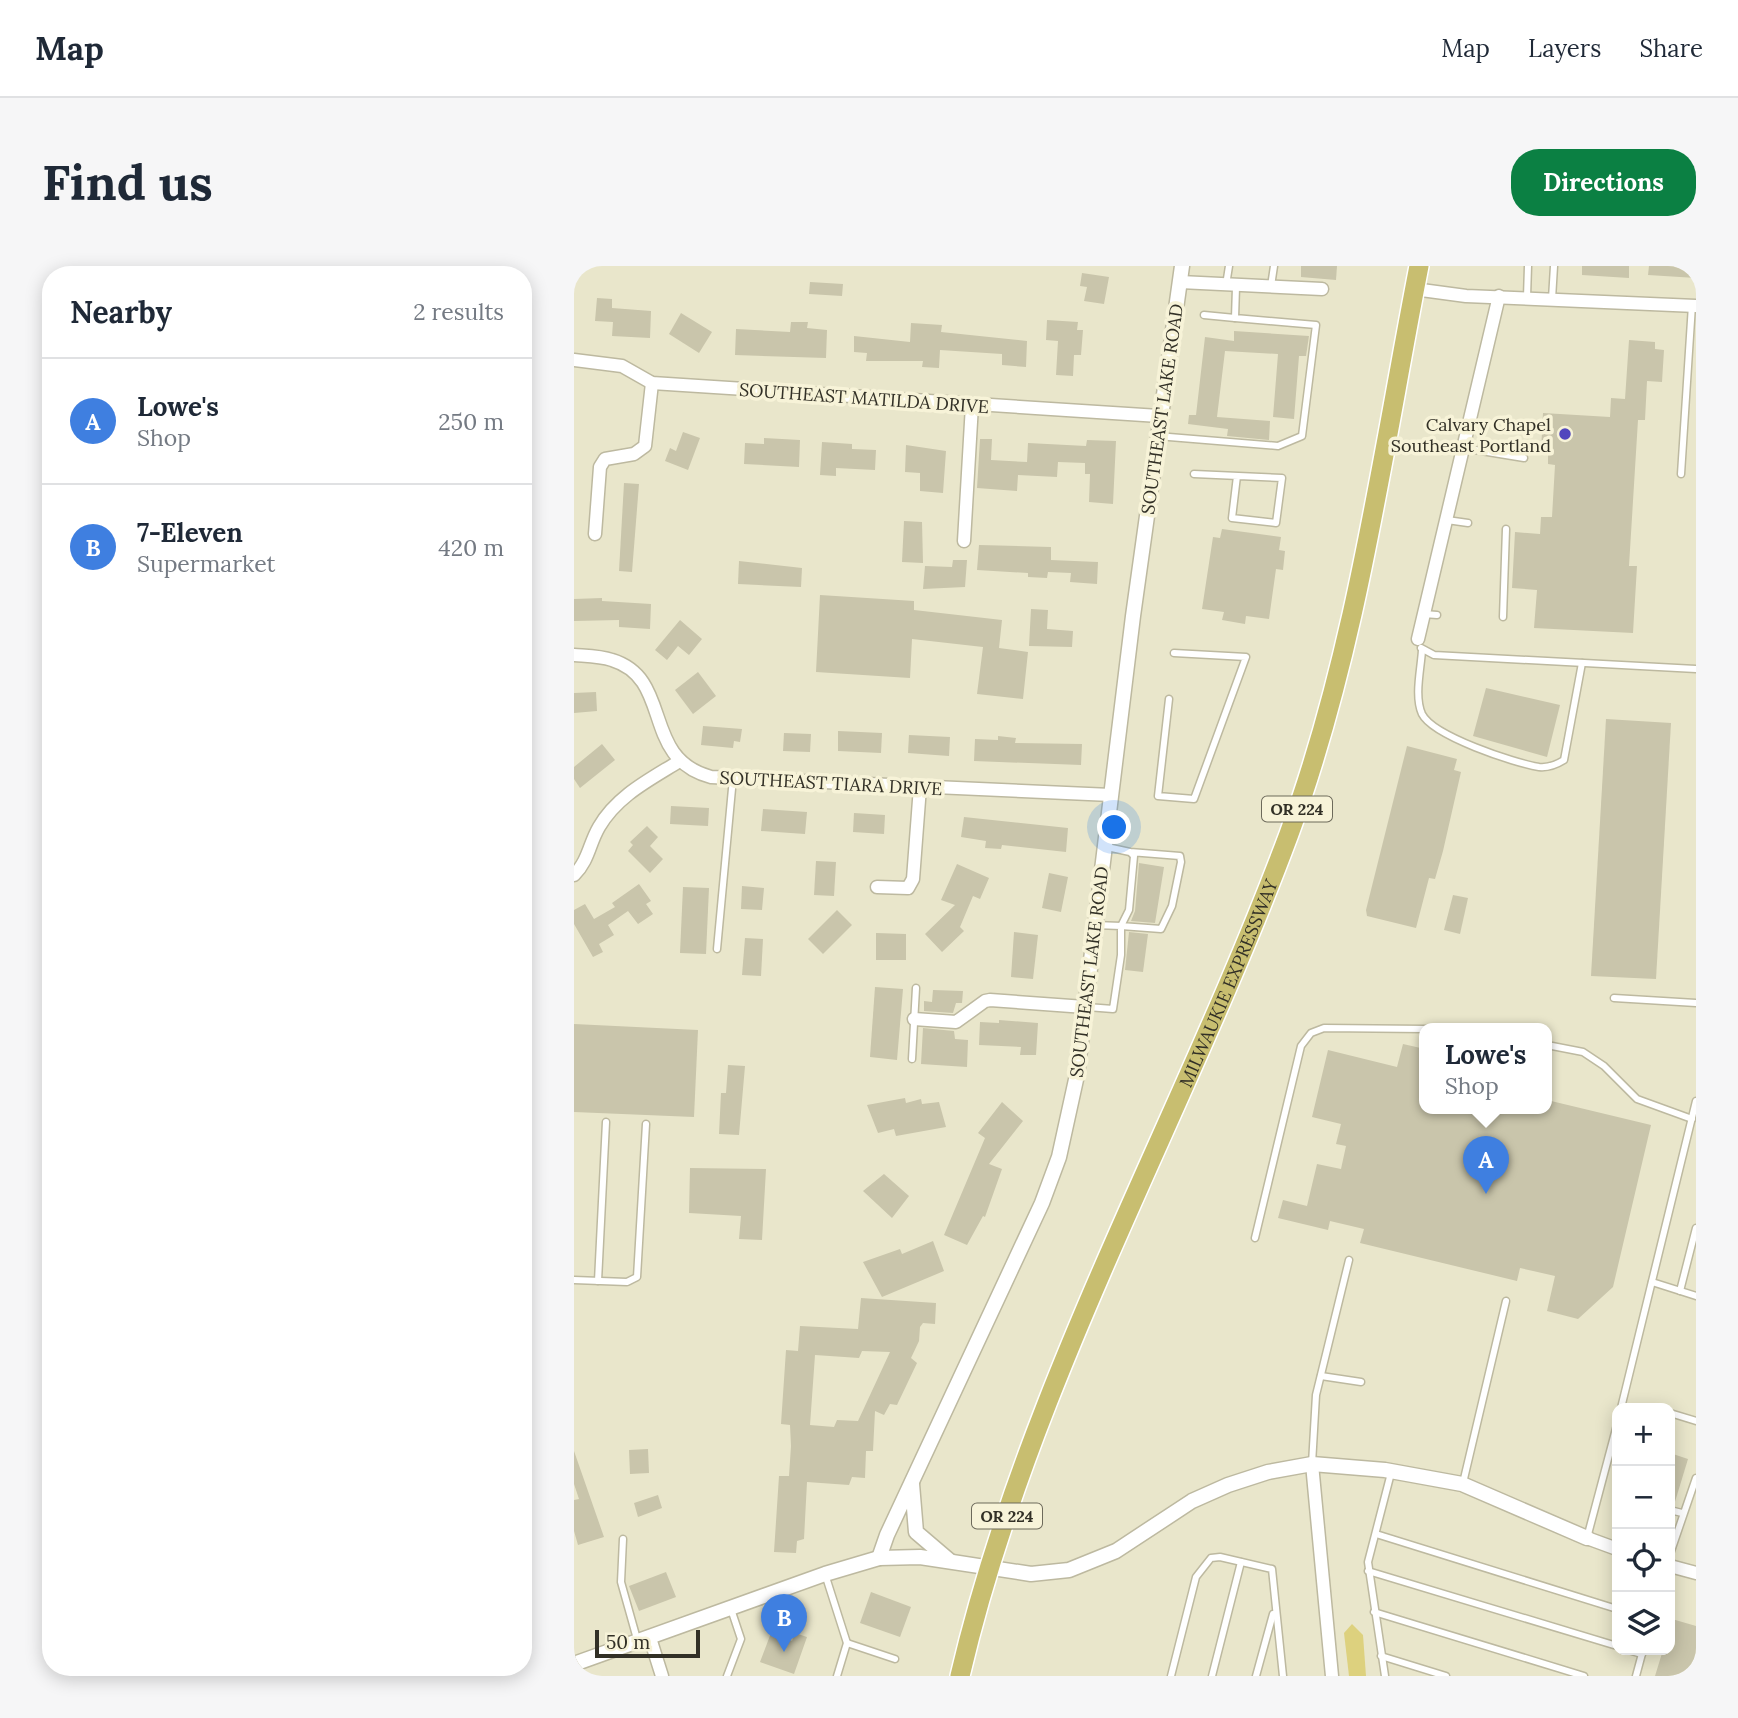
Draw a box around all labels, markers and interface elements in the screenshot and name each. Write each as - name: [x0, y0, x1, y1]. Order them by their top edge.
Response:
- text: Map: [35, 27, 104, 69]
- text: Map: [1441, 33, 1490, 64]
- text: Layers: [1528, 33, 1601, 64]
- text: Share: [1639, 33, 1703, 64]
- button: Directions: [1511, 149, 1696, 216]
- text: Find us: [42, 151, 213, 213]
- text: Nearby: [70, 293, 172, 331]
- text: 2 results: [413, 297, 504, 326]
- street label: SOUTHEAST LAKE ROAD: [1136, 302, 1188, 516]
- street label: SOUTHEAST MATILDA DRIVE: [738, 378, 990, 418]
- text: Lowe's: [137, 390, 219, 423]
- text: A: [85, 407, 101, 436]
- text: 250 m: [438, 407, 504, 436]
- place label: Calvary Chapel Southeast Portland: [1391, 413, 1551, 457]
- text: Shop: [137, 423, 191, 452]
- marker: Calvary Chapel Southeast Portland: [1557, 426, 1573, 442]
- text: 7-Eleven: [137, 516, 243, 549]
- text: B: [85, 533, 101, 562]
- text: 420 m: [438, 533, 504, 562]
- text: Supermarket: [137, 549, 275, 578]
- street label: SOUTHEAST TIARA DRIVE: [719, 766, 943, 800]
- road number: OR 224: [1262, 796, 1332, 822]
- your location: [1097, 810, 1131, 844]
- street label: SOUTHEAST LAKE ROAD: [1065, 865, 1113, 1079]
- street label: MILWAUKIE EXPRESSWAY: [1174, 875, 1282, 1091]
- popup: [1419, 1023, 1552, 1114]
- text: Lowe's: [1445, 1038, 1526, 1071]
- text: Shop: [1445, 1071, 1499, 1100]
- pin: A: [1463, 1136, 1509, 1194]
- map controls: [1612, 1403, 1675, 1655]
- button: +: [1612, 1403, 1675, 1466]
- button: −: [1612, 1466, 1675, 1529]
- road number: OR 224: [972, 1504, 1042, 1528]
- button: locate: [1612, 1529, 1675, 1592]
- button: layers: [1612, 1592, 1675, 1655]
- pin: B: [761, 1594, 807, 1652]
- scale bar: [595, 1627, 700, 1659]
- text: 50 m: [606, 1630, 650, 1654]

